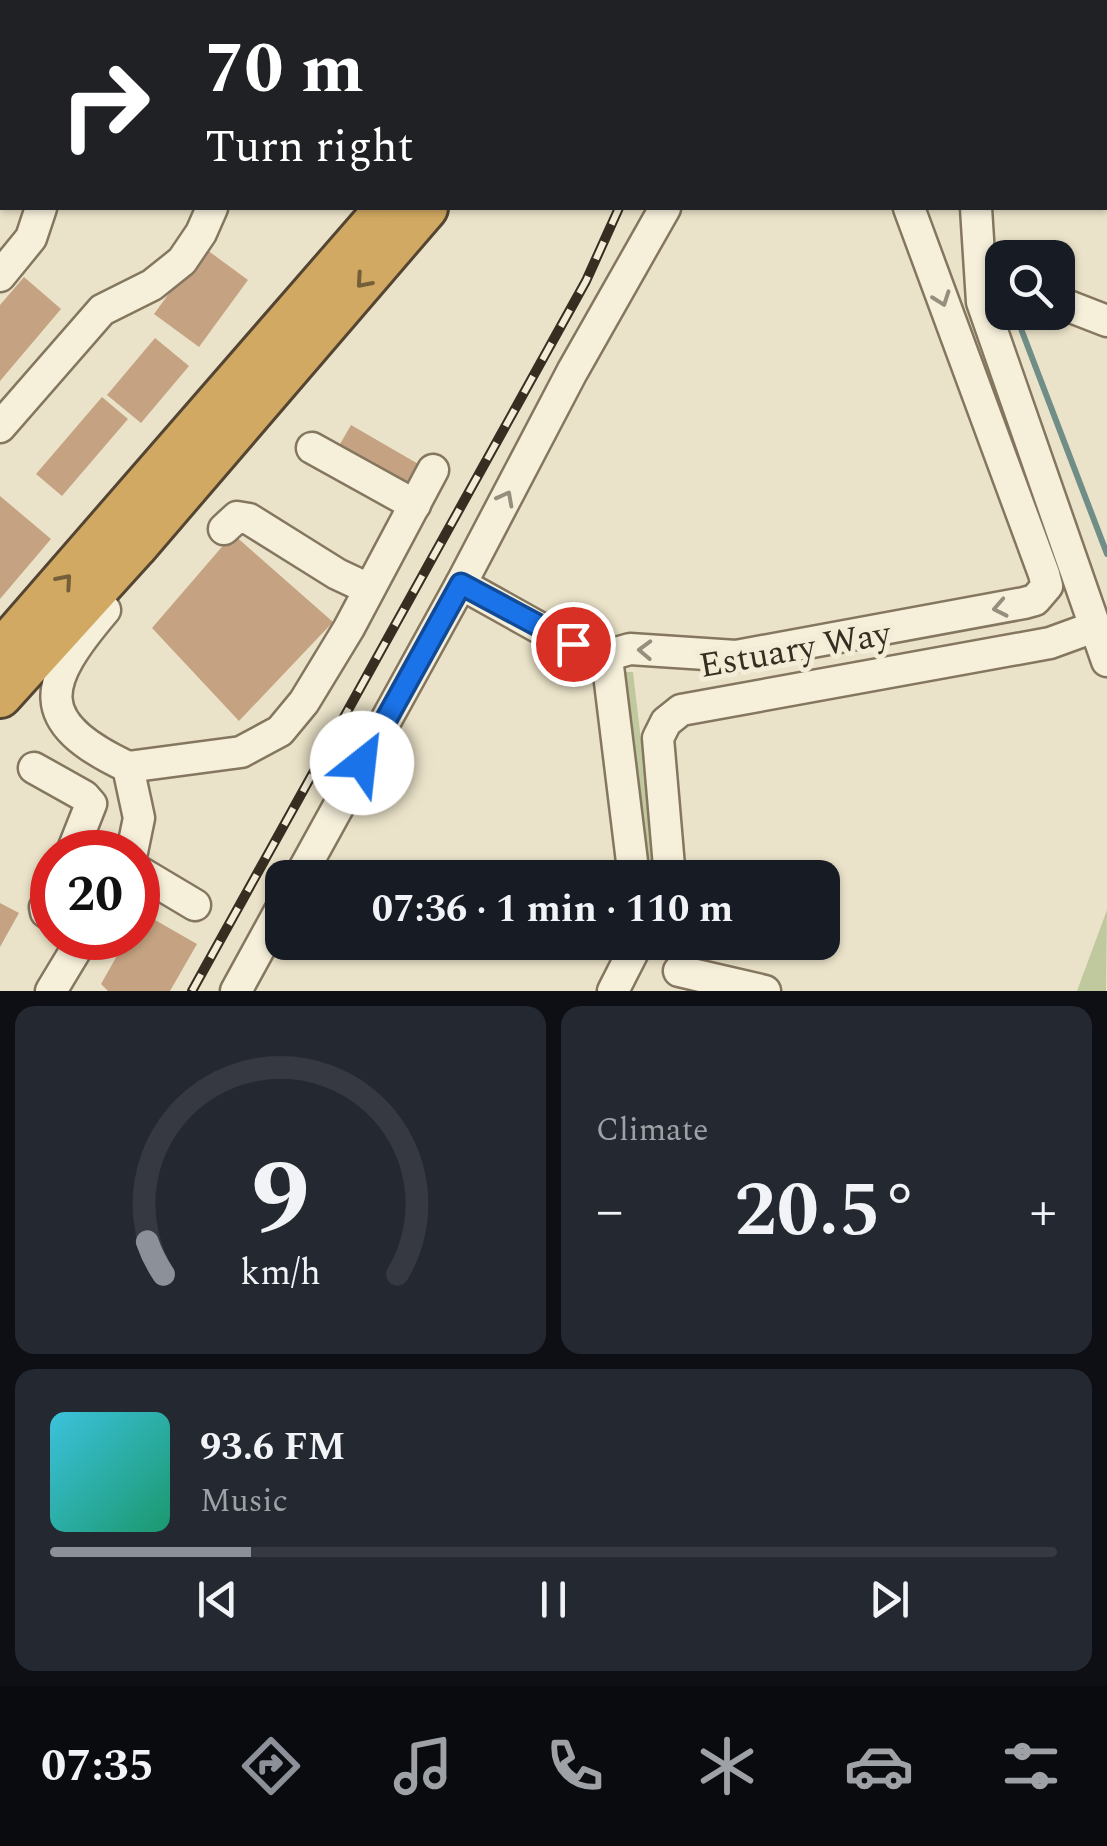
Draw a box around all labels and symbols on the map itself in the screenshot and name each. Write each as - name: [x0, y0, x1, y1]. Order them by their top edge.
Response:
- one-way arrow: [356, 270, 374, 288]
- one-way arrow: [930, 290, 951, 307]
- one-way arrow: [494, 490, 513, 508]
- one-way arrow: [53, 574, 71, 592]
- one-way arrow: [992, 596, 1009, 617]
- pin: [531, 602, 616, 687]
- street label: Estuary Way: [695, 607, 896, 693]
- one-way arrow: [636, 640, 652, 661]
- position arrow: [310, 711, 414, 815]
- speed limit sign: 20: [30, 830, 160, 960]

